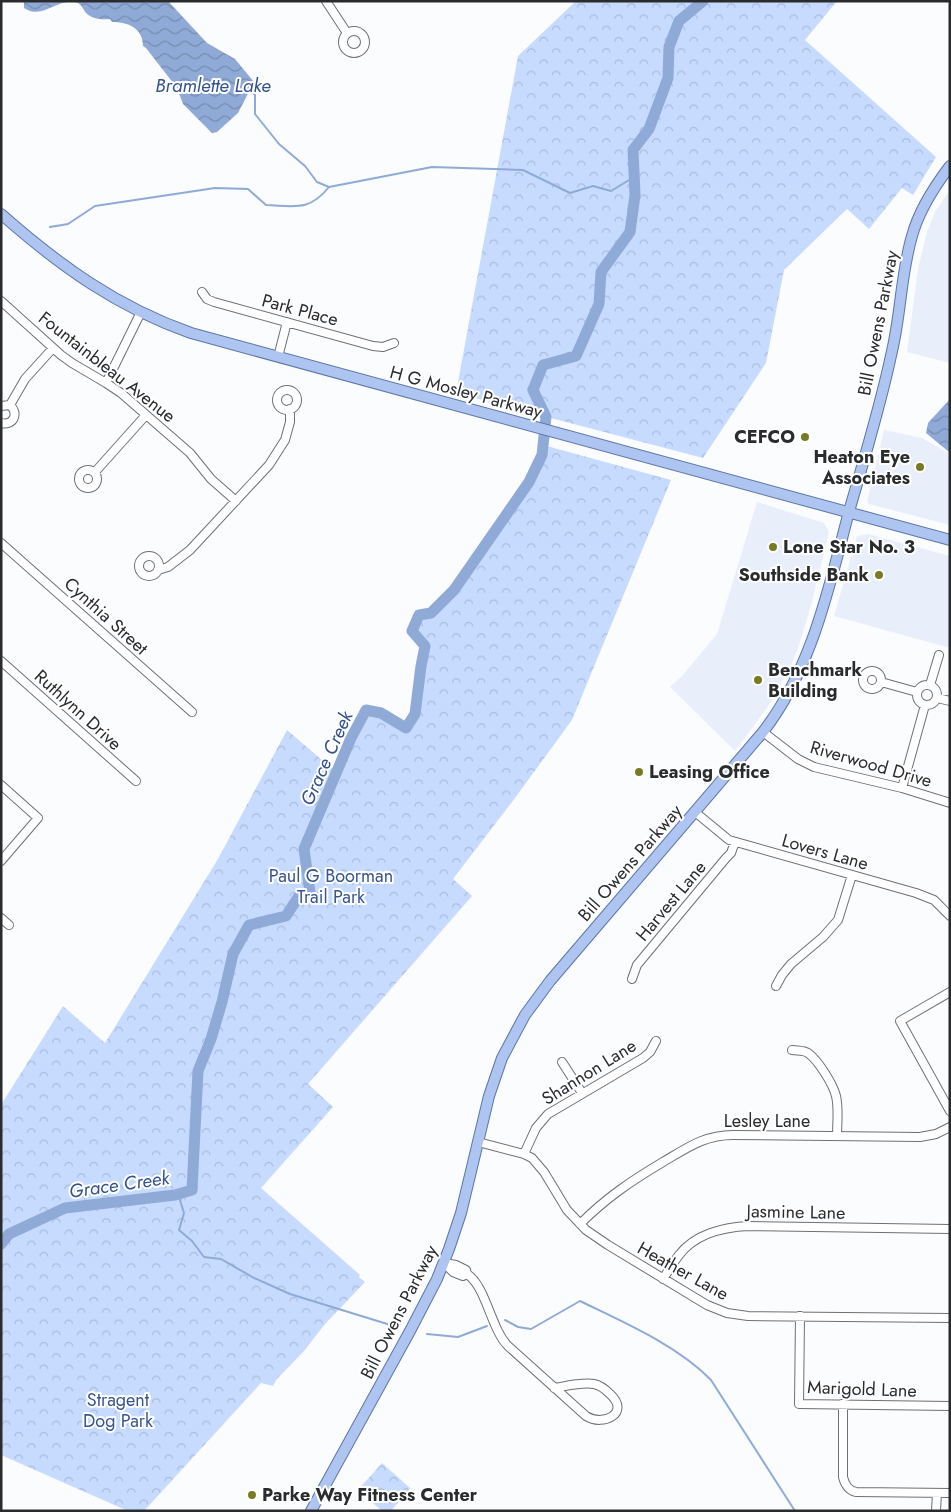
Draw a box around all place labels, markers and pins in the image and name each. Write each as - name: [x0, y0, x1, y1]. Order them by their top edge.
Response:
- place label: CEFCO: [734, 424, 795, 450]
- marker: CEFCO: [799, 431, 811, 443]
- place label: Heaton Eye Associates: [813, 444, 910, 491]
- marker: Heaton Eye Associates: [914, 461, 926, 473]
- place label: Lone Star No. 3: [783, 534, 915, 560]
- marker: Lone Star No. 3: [767, 541, 779, 553]
- place label: Southside Bank: [738, 562, 870, 588]
- marker: Southside Bank: [873, 569, 885, 581]
- place label: Benchmark Building: [768, 657, 863, 704]
- marker: Benchmark Building: [752, 674, 764, 686]
- place label: Leasing Office: [649, 759, 770, 785]
- marker: Leasing Office: [633, 766, 645, 778]
- place label: Parke Way Fitness Center: [262, 1482, 478, 1508]
- marker: Parke Way Fitness Center: [246, 1489, 258, 1501]

